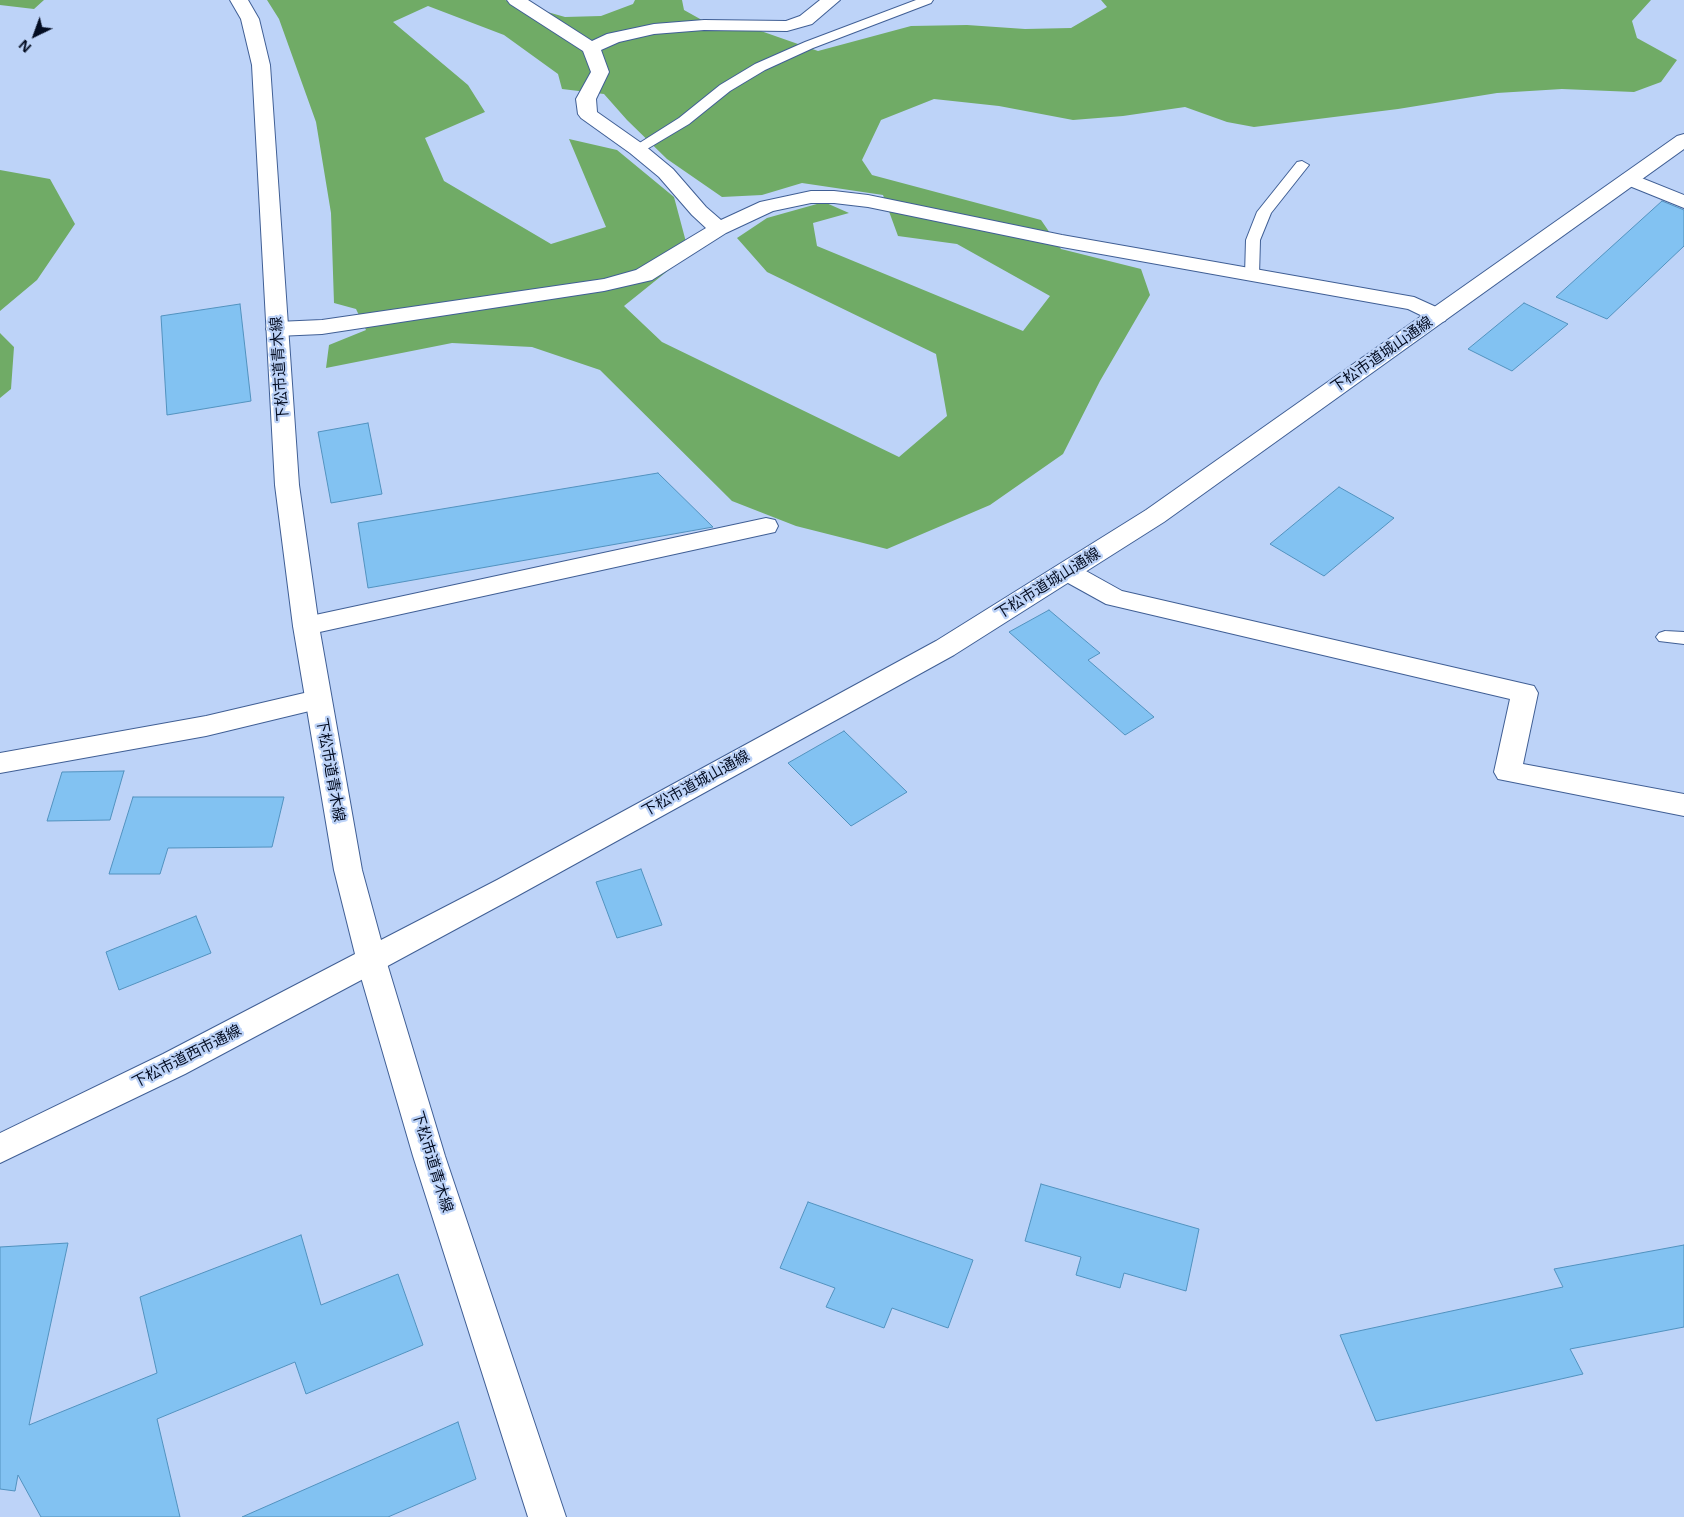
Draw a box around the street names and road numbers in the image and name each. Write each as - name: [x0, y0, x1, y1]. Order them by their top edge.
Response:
- street label: 下松市道城山通線: [1328, 313, 1436, 397]
- street label: 下松市道青木線: [267, 316, 293, 422]
- street label: 下松市道城山通線: [992, 545, 1104, 623]
- street label: 下松市道青木線: [312, 717, 348, 823]
- street label: 下松市道城山通線: [639, 747, 753, 821]
- street label: 下松市道西市通線: [129, 1022, 245, 1092]
- street label: 下松市道青木線: [408, 1109, 456, 1215]

